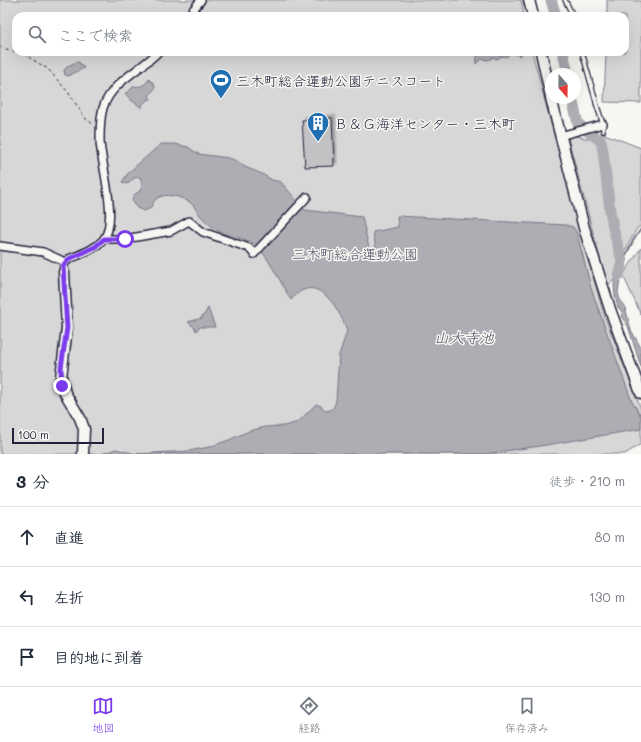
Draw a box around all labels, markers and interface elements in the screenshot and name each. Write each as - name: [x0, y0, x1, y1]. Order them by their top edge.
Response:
- search box: [12, 12, 629, 56]
- icon: search: [26, 23, 48, 45]
- text: ここで検索: [58, 25, 133, 45]
- sports icon: 三木町総合運動公園テニスコート: [208, 67, 234, 100]
- north arrow: [545, 68, 581, 104]
- place label: 三木町総合運動公園テニスコート: [236, 71, 446, 90]
- building icon: Ｂ＆Ｇ海洋センター・三木町: [305, 110, 331, 143]
- place label: Ｂ＆Ｇ海洋センター・三木町: [334, 114, 515, 133]
- route start: [116, 230, 134, 248]
- park label: 三木町総合運動公園: [292, 244, 418, 263]
- water label: 山大寺池: [434, 327, 495, 347]
- route end: [53, 377, 71, 395]
- scale bar: [12, 426, 104, 445]
- text: 100 m: [18, 427, 49, 442]
- text: 3 分: [16, 470, 49, 492]
- text: 徒歩 · 210 m: [549, 472, 625, 489]
- icon: ahead: [16, 526, 38, 548]
- text: 直進: [54, 527, 84, 547]
- text: 80 m: [595, 528, 625, 545]
- icon: left: [16, 586, 38, 608]
- text: 左折: [54, 587, 84, 607]
- text: 130 m: [589, 588, 625, 605]
- icon: arrive: [16, 646, 38, 668]
- text: 目的地に到着: [54, 647, 144, 667]
- tab: 地図: [92, 695, 114, 735]
- tab: 経路: [298, 695, 320, 735]
- tab: 保存済み: [505, 695, 549, 735]

